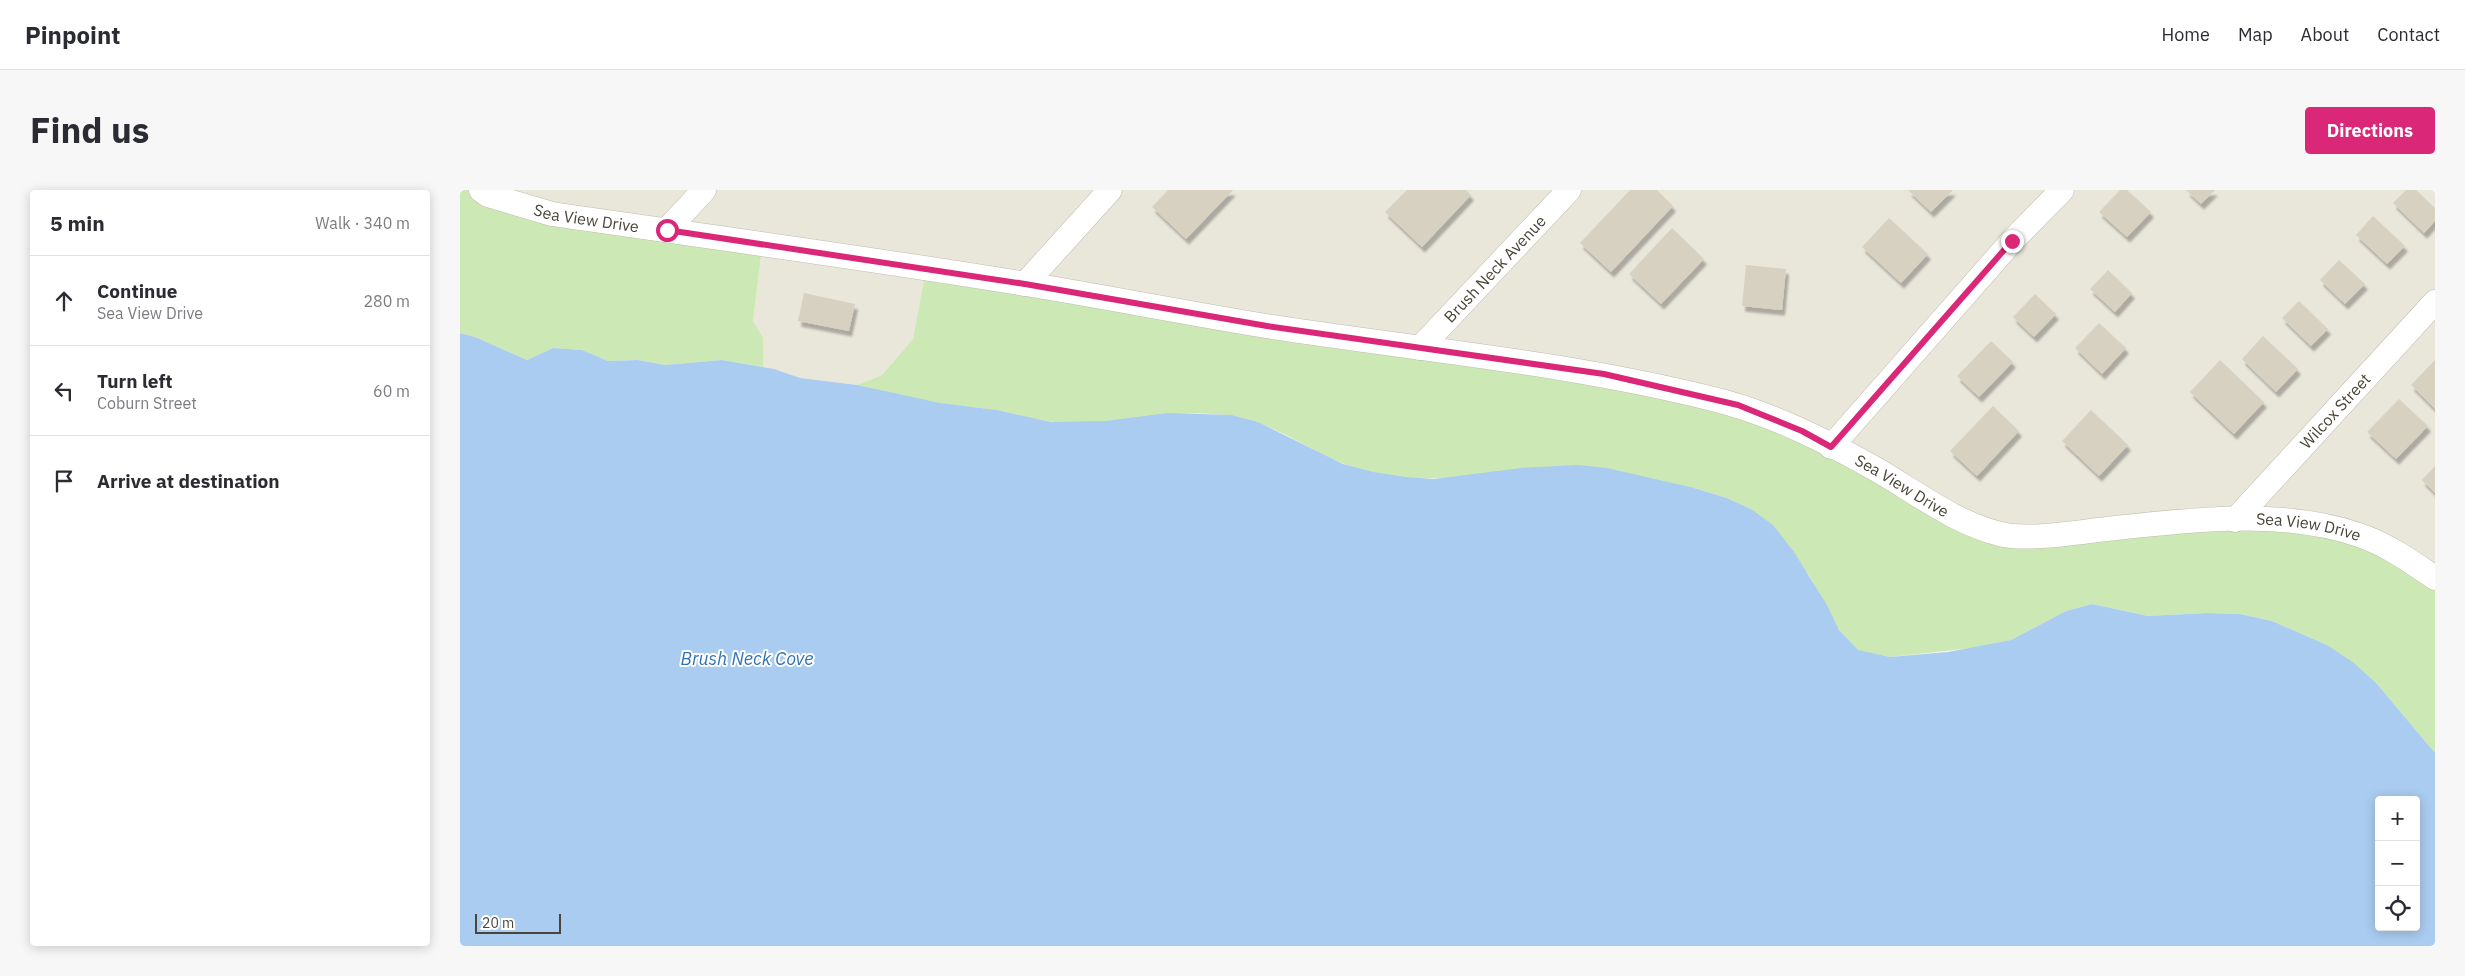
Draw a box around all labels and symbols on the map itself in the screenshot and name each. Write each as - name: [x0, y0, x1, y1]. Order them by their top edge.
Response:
- street label: Sea View Drive: [531, 199, 640, 236]
- street label: Brush Neck Avenue: [1439, 211, 1550, 326]
- route start: [656, 219, 679, 242]
- route end: [2001, 230, 2024, 253]
- street label: Wilcox Street: [2295, 369, 2375, 453]
- street label: Sea View Drive: [1852, 450, 1953, 521]
- street label: Sea View Drive: [2256, 509, 2364, 545]
- water label: Brush Neck Cove: [681, 647, 813, 670]
- scale bar: [475, 911, 561, 934]

